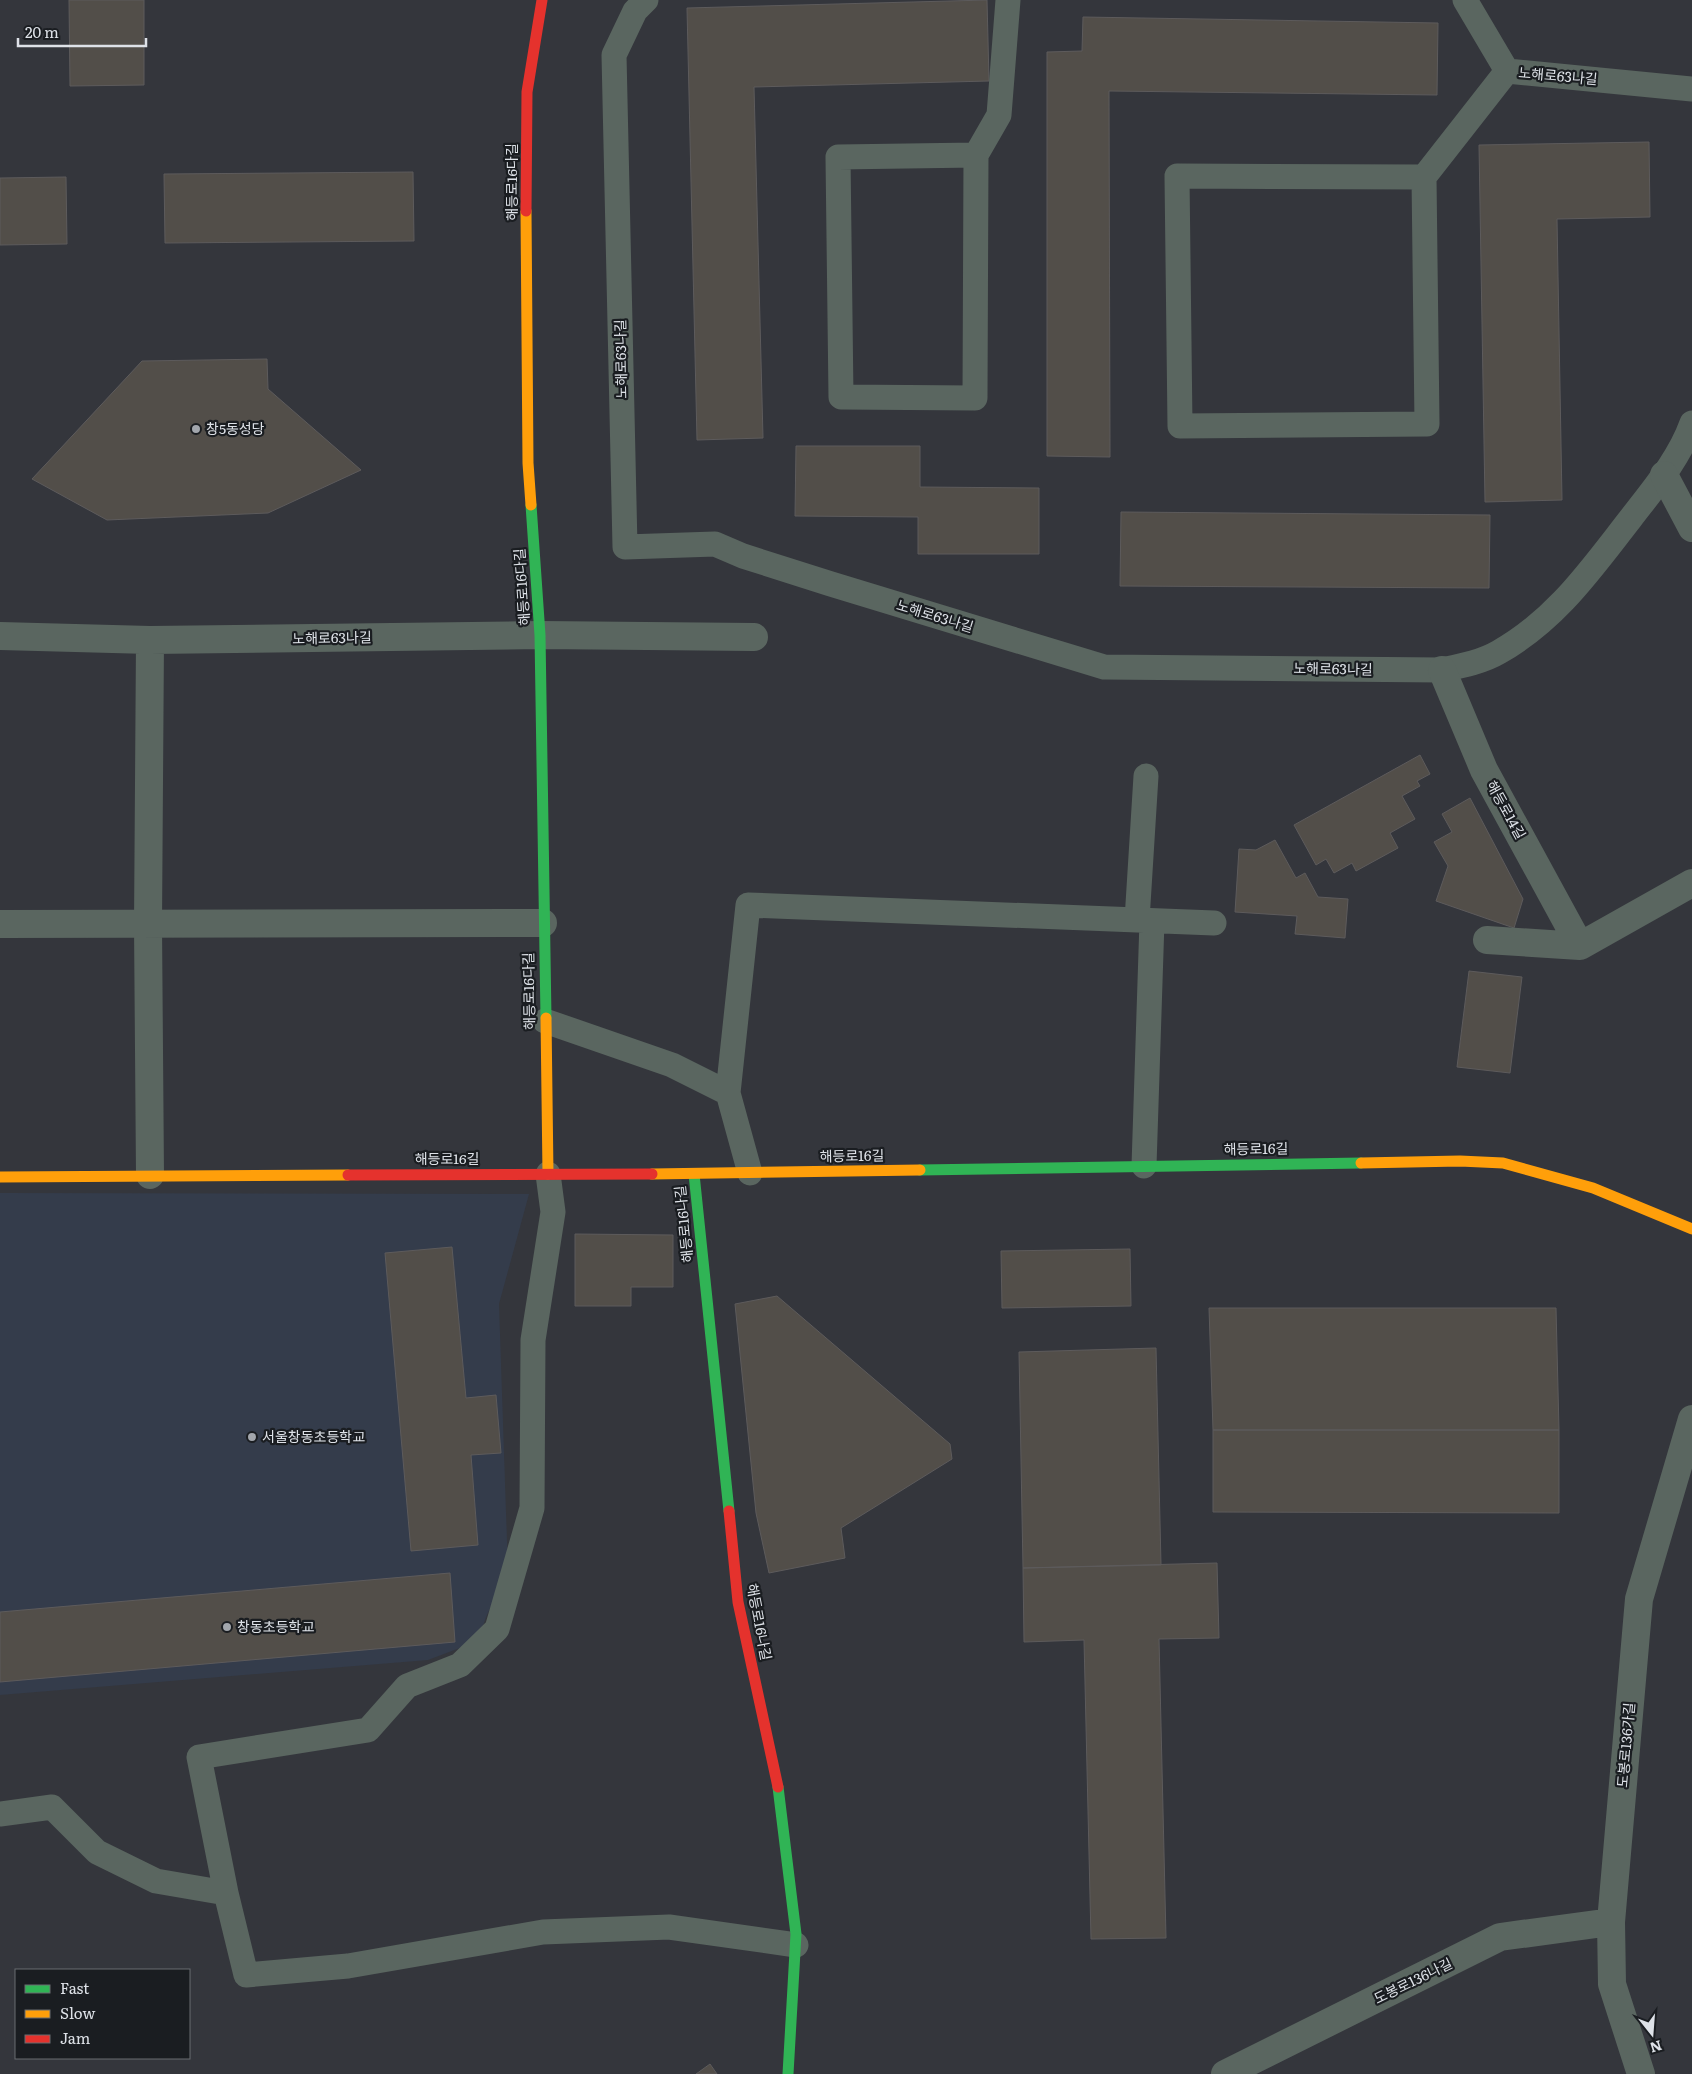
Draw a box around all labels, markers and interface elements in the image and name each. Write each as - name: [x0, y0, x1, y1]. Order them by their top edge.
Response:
- scale bar: [18, 15, 145, 47]
- text: 20 m: [25, 20, 59, 43]
- street label: 노해로63나길: [1518, 62, 1599, 88]
- street label: 해등로16다길: [501, 143, 521, 221]
- street label: 노해로63나길: [609, 319, 631, 399]
- place label: 창5동성당: [206, 418, 265, 438]
- marker: 창5동성당: [190, 423, 202, 435]
- street label: 해등로16다길: [508, 548, 534, 626]
- street label: 노해로63나길: [894, 594, 976, 636]
- street label: 노해로63나길: [292, 626, 372, 648]
- street label: 노해로63나길: [1293, 657, 1373, 679]
- street label: 해등로14길: [1483, 777, 1531, 843]
- street label: 해등로16다길: [517, 952, 539, 1030]
- street label: 해등로16길: [1223, 1137, 1289, 1159]
- street label: 해등로16길: [819, 1144, 885, 1166]
- street label: 해등로16길: [415, 1148, 479, 1168]
- street label: 해등로16나길: [669, 1184, 697, 1264]
- place label: 서울창동초등학교: [262, 1426, 365, 1446]
- marker: 서울창동초등학교: [246, 1431, 258, 1443]
- street label: 해등로16나길: [743, 1582, 777, 1662]
- place label: 창동초등학교: [237, 1616, 314, 1636]
- marker: 창동초등학교: [221, 1621, 233, 1633]
- street label: 도봉로136가길: [1611, 1702, 1639, 1788]
- street label: 도봉로136나길: [1370, 1952, 1455, 2008]
- legend: [15, 1969, 190, 2059]
- text: Fast: [60, 1976, 89, 1999]
- text: Slow: [60, 2001, 95, 2024]
- north arrow: [1627, 2009, 1677, 2059]
- text: Jam: [60, 2026, 91, 2049]
- text: N: [1647, 2036, 1665, 2059]

